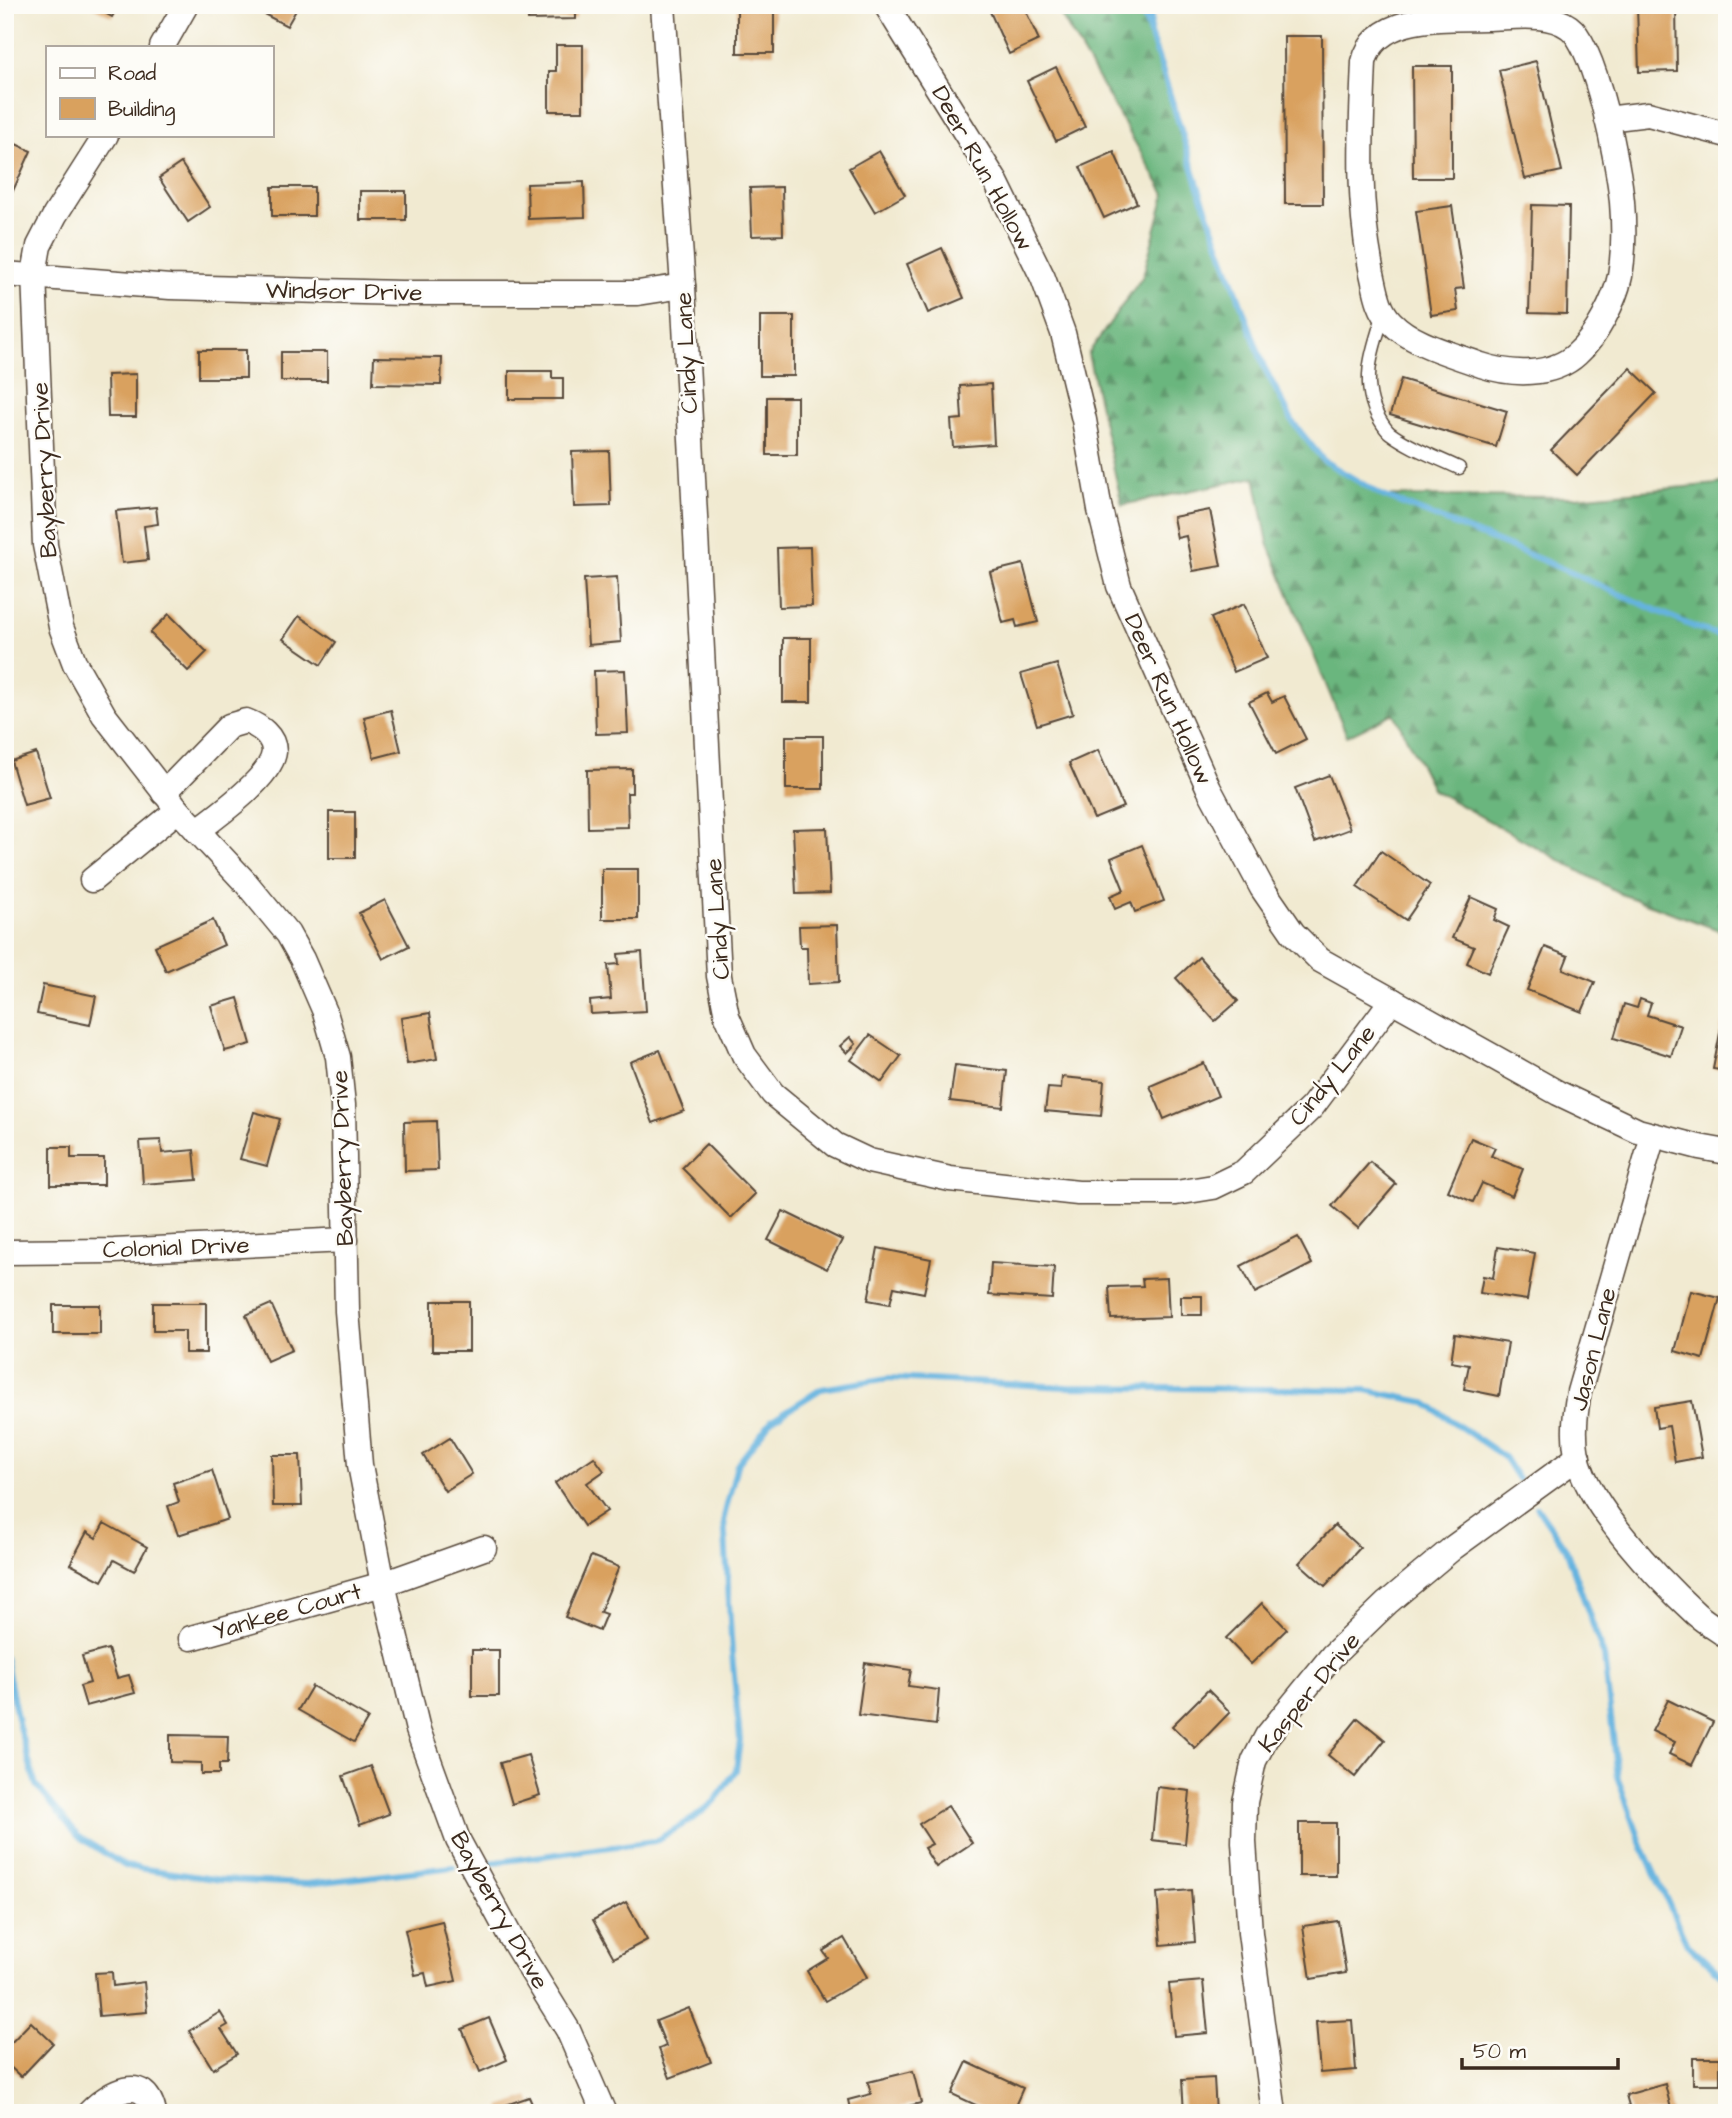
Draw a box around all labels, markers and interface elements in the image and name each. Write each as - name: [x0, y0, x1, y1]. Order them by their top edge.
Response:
- legend: [46, 46, 273, 136]
- text: Road: [108, 59, 156, 88]
- street label: Deer Run Hollow: [923, 80, 1042, 257]
- text: Building: [108, 95, 176, 126]
- street label: Windsor Drive: [265, 274, 423, 310]
- street label: Cindy Lane: [667, 291, 708, 415]
- street label: Bayberry Drive: [23, 381, 68, 559]
- street label: Deer Run Hollow: [1115, 609, 1221, 790]
- street label: Cindy Lane: [697, 857, 740, 981]
- street label: Cindy Lane: [1281, 1018, 1385, 1134]
- street label: Bayberry Drive: [323, 1069, 364, 1247]
- street label: Colonial Drive: [102, 1228, 250, 1268]
- street label: Jason Lane: [1562, 1284, 1626, 1414]
- street label: Yankee Court: [209, 1574, 366, 1649]
- street label: Kasper Drive: [1251, 1625, 1369, 1760]
- street label: Bayberry Drive: [441, 1825, 557, 1996]
- scale bar: [1462, 2027, 1618, 2071]
- text: 50 m: [1473, 2037, 1527, 2066]

